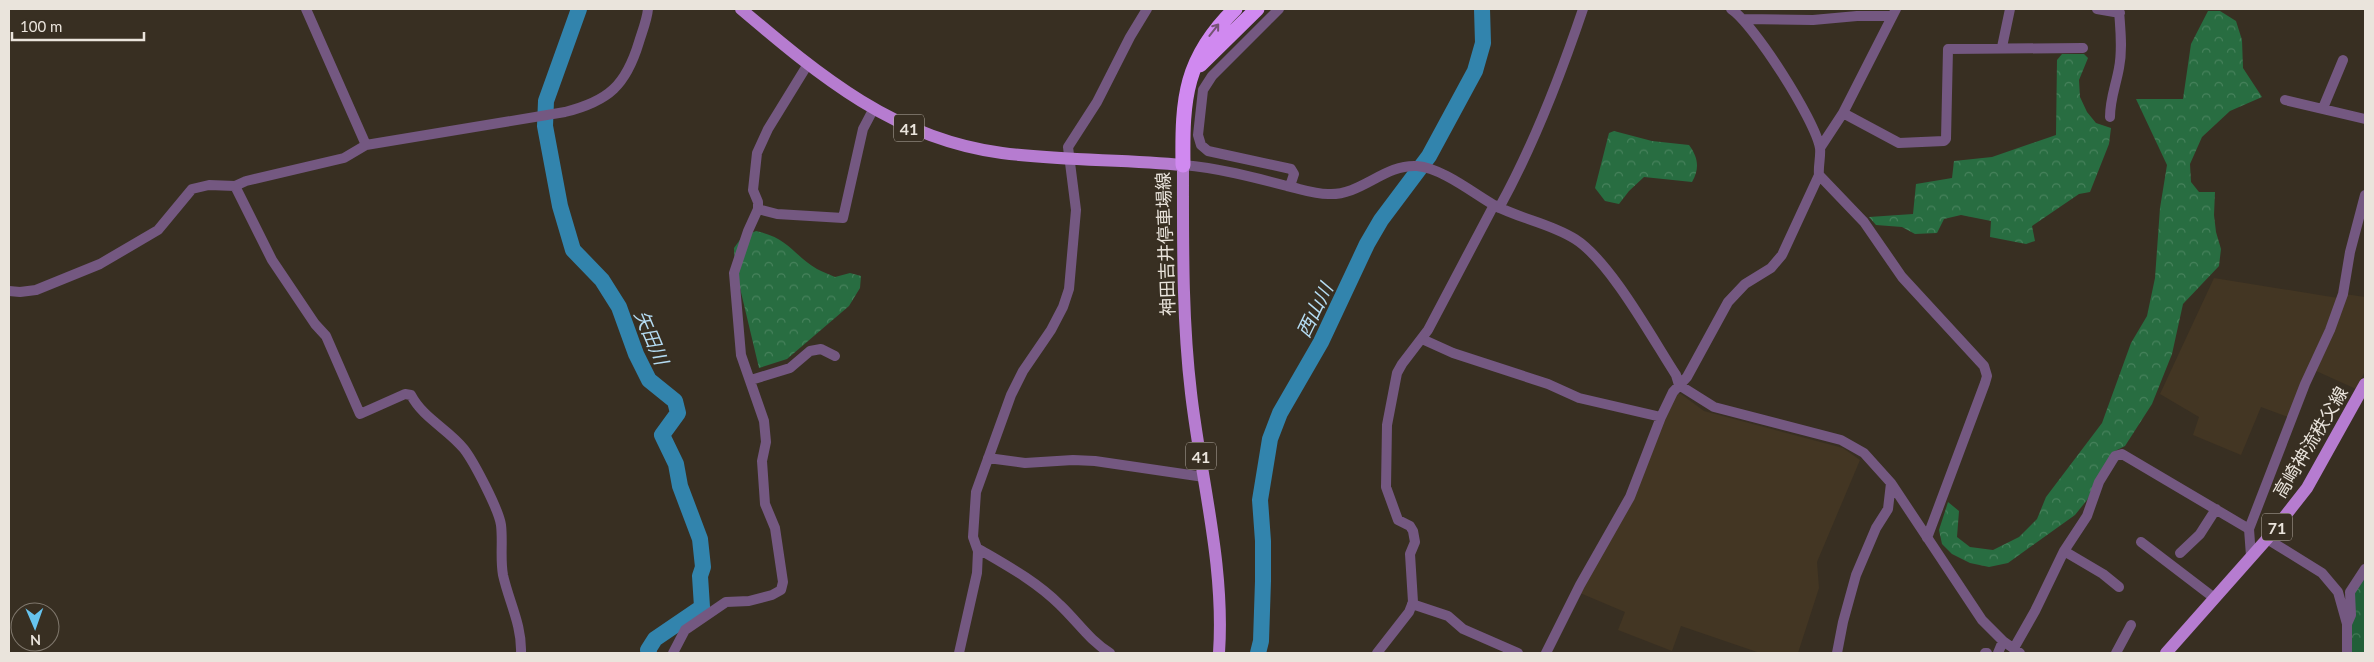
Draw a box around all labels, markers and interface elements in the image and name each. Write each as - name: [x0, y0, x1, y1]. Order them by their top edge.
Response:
- scale bar: [12, 10, 145, 42]
- text: 100 m: [20, 17, 62, 35]
- one-way arrow: [1209, 24, 1220, 37]
- road number: 41: [894, 115, 924, 142]
- street label: 神田吉井停車場線: [1151, 172, 1179, 316]
- water label: 西山川: [1291, 278, 1338, 341]
- water label: 矢田川: [630, 306, 675, 370]
- street label: 高崎神流秩父線: [2268, 382, 2352, 502]
- road number: 41: [1186, 442, 1216, 470]
- road number: 71: [2262, 514, 2292, 540]
- north arrow: [10, 602, 60, 652]
- text: N: [30, 632, 41, 649]

